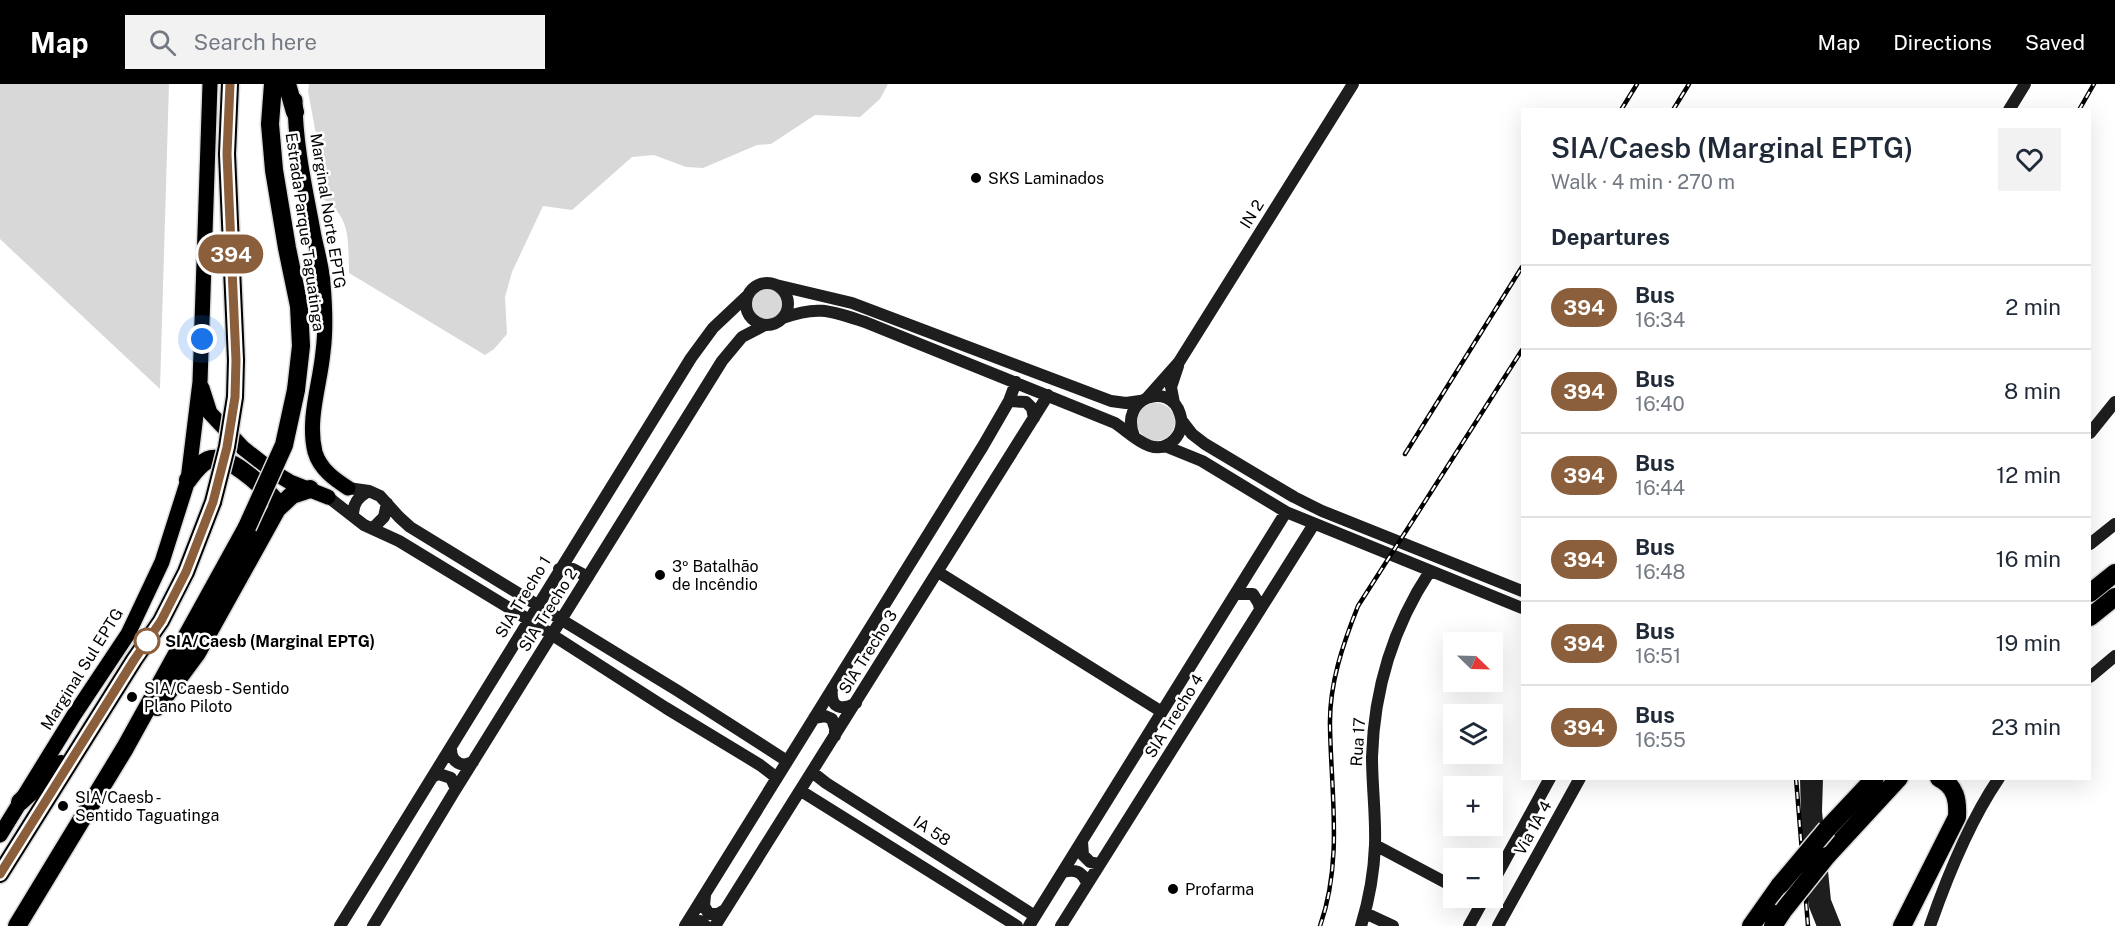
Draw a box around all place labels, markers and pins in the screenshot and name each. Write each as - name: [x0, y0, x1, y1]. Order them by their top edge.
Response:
- place label: SKS Laminados: [988, 169, 1104, 188]
- marker: SKS Laminados: [969, 171, 983, 185]
- place label: 3º Batalhão de Incêndio: [672, 557, 759, 594]
- marker: 3º Batalhão de Incêndio: [653, 568, 667, 582]
- marker: SIA/Caesb (Marginal EPTG): [134, 628, 160, 654]
- place label: SIA/Caesb (Marginal EPTG): [165, 632, 375, 651]
- place label: SIA/Caesb - Sentido Plano Piloto: [144, 679, 289, 716]
- marker: SIA/Caesb - Sentido Plano Piloto: [125, 690, 139, 704]
- place label: SIA/Caesb - Sentido Taguatinga: [75, 788, 219, 825]
- marker: SIA/Caesb - Sentido Taguatinga: [56, 799, 70, 813]
- place label: Profarma: [1185, 880, 1254, 899]
- marker: Profarma: [1166, 882, 1180, 896]

